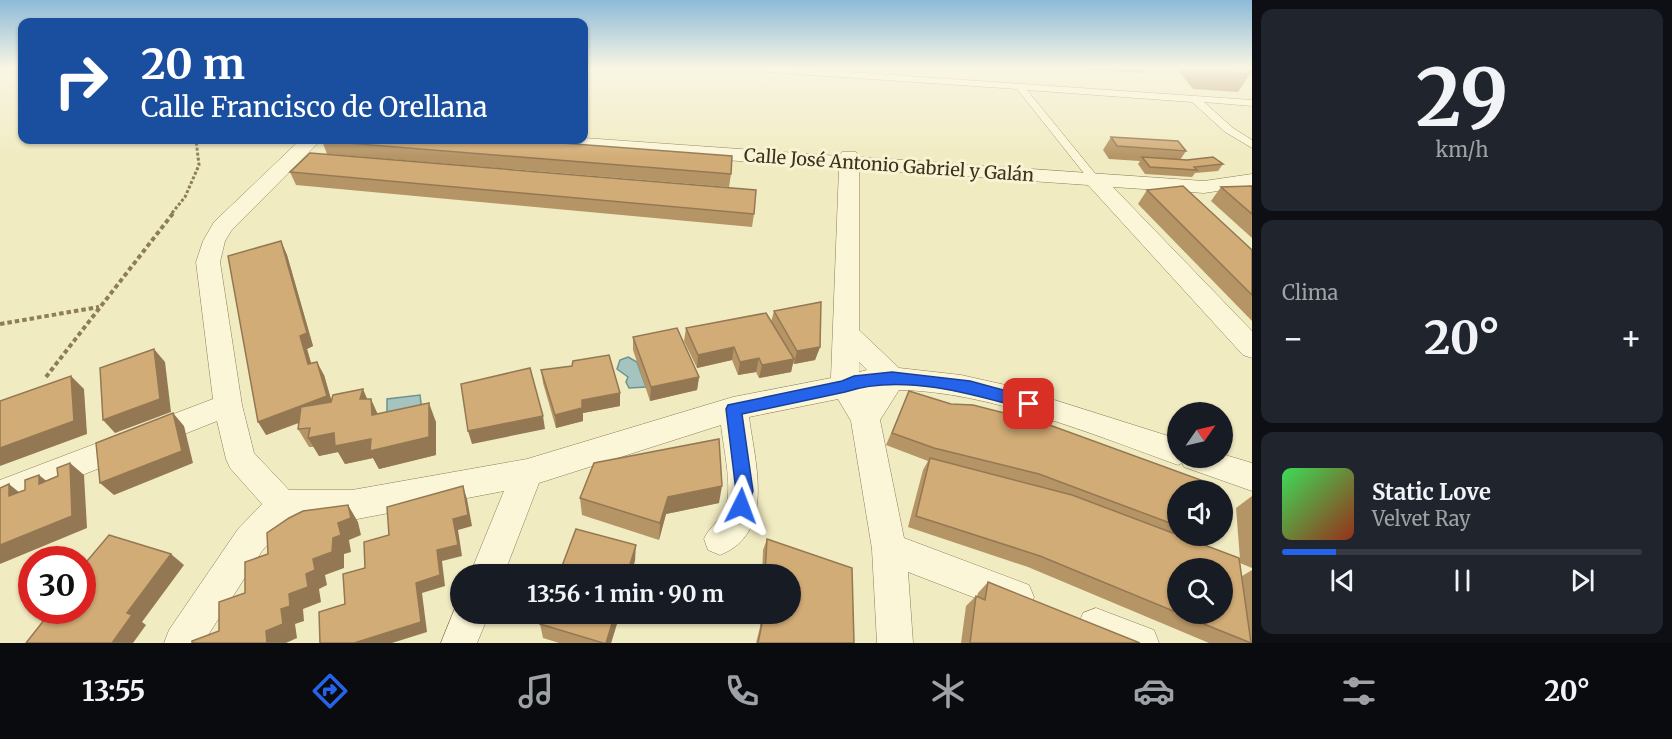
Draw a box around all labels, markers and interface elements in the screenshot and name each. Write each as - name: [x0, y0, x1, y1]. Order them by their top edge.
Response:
- text: 20 m: [141, 38, 245, 90]
- icon: right: [42, 42, 120, 120]
- text: 29: [1416, 49, 1508, 147]
- text: Calle Francisco de Orellana: [141, 90, 487, 124]
- text: km/h: [1436, 137, 1488, 162]
- street label: Calle José Antonio Gabriel y Galán: [743, 143, 1035, 187]
- text: Clima: [1282, 280, 1338, 305]
- text: 20°: [1424, 310, 1500, 366]
- text: −: [1282, 318, 1304, 359]
- text: +: [1620, 318, 1642, 359]
- pin: [1003, 378, 1054, 429]
- icon: arrive: [1012, 387, 1045, 420]
- north arrow: [1167, 402, 1233, 468]
- map controls: [1167, 402, 1233, 624]
- position arrow: [709, 474, 773, 538]
- text: Static Love: [1372, 478, 1491, 506]
- button: sound: [1167, 480, 1233, 546]
- text: Velvet Ray: [1372, 506, 1471, 531]
- speed limit sign: 30: [18, 546, 96, 624]
- button: search: [1167, 558, 1233, 624]
- icon: previous: [1326, 564, 1359, 597]
- icon: pause: [1446, 564, 1479, 597]
- icon: next: [1566, 564, 1599, 597]
- text: 13:56 · 1 min · 90 m: [527, 580, 724, 608]
- icon: directions: [309, 670, 351, 712]
- icon: music: [515, 670, 557, 712]
- icon: phone: [721, 670, 763, 712]
- icon: climate: [927, 670, 969, 712]
- icon: car: [1133, 670, 1175, 712]
- icon: filters: [1338, 670, 1380, 712]
- text: 13:55: [82, 674, 145, 708]
- text: 20°: [1544, 674, 1590, 708]

